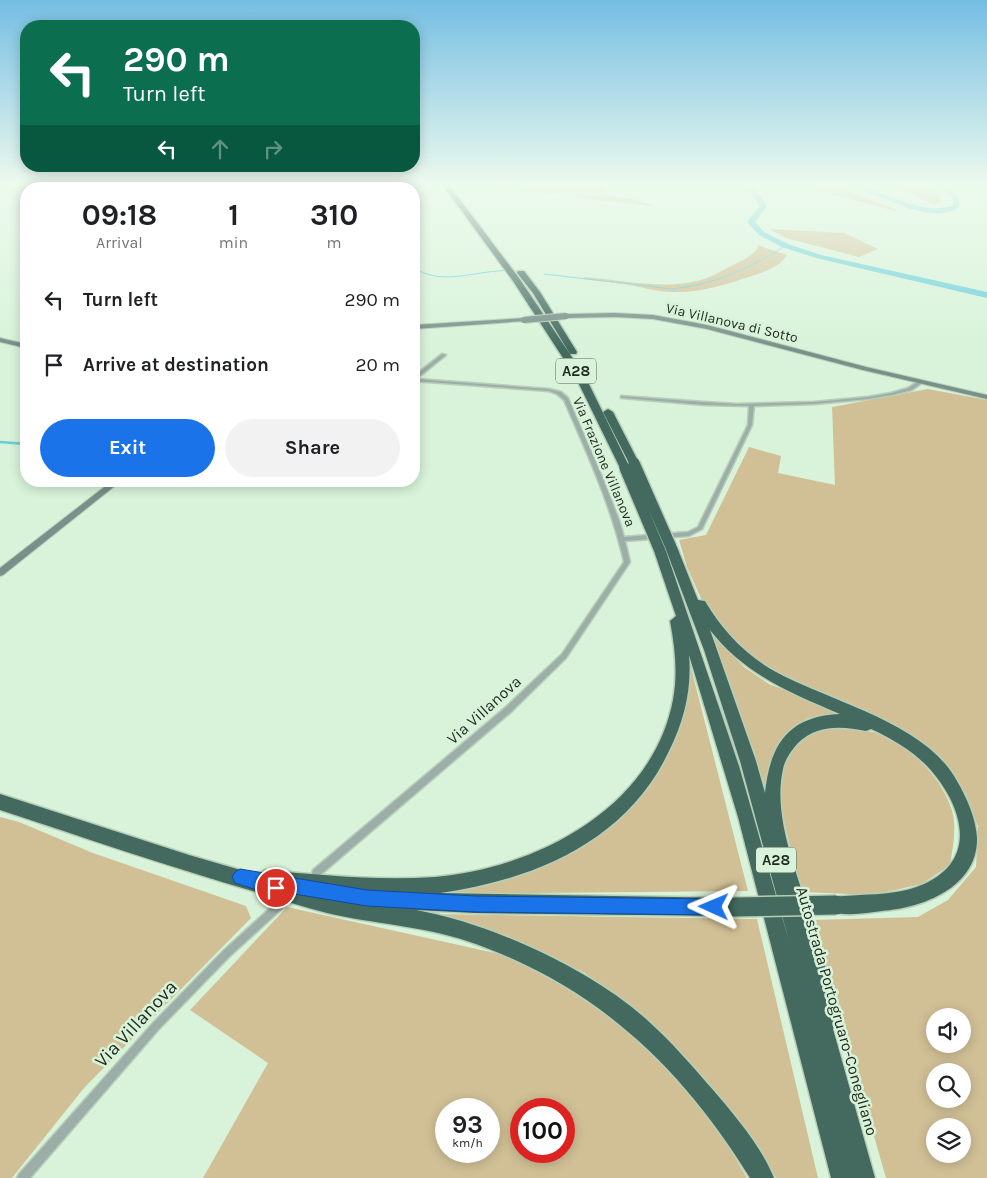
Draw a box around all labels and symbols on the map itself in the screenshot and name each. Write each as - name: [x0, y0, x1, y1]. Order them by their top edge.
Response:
- street label: Via Villanova di Sotto: [664, 300, 800, 346]
- road number: A28: [556, 358, 596, 384]
- street label: Via Frazione Villanova: [569, 395, 639, 529]
- street label: Via Villanova: [443, 672, 525, 748]
- road number: A28: [756, 848, 796, 872]
- pin: [255, 867, 297, 909]
- position arrow: [687, 880, 739, 932]
- street label: Autostrada Portogruaro-Conegliano: [792, 884, 882, 1138]
- street label: Via Villanova: [90, 976, 182, 1072]
- speed limit sign: 100: [510, 1098, 575, 1163]

